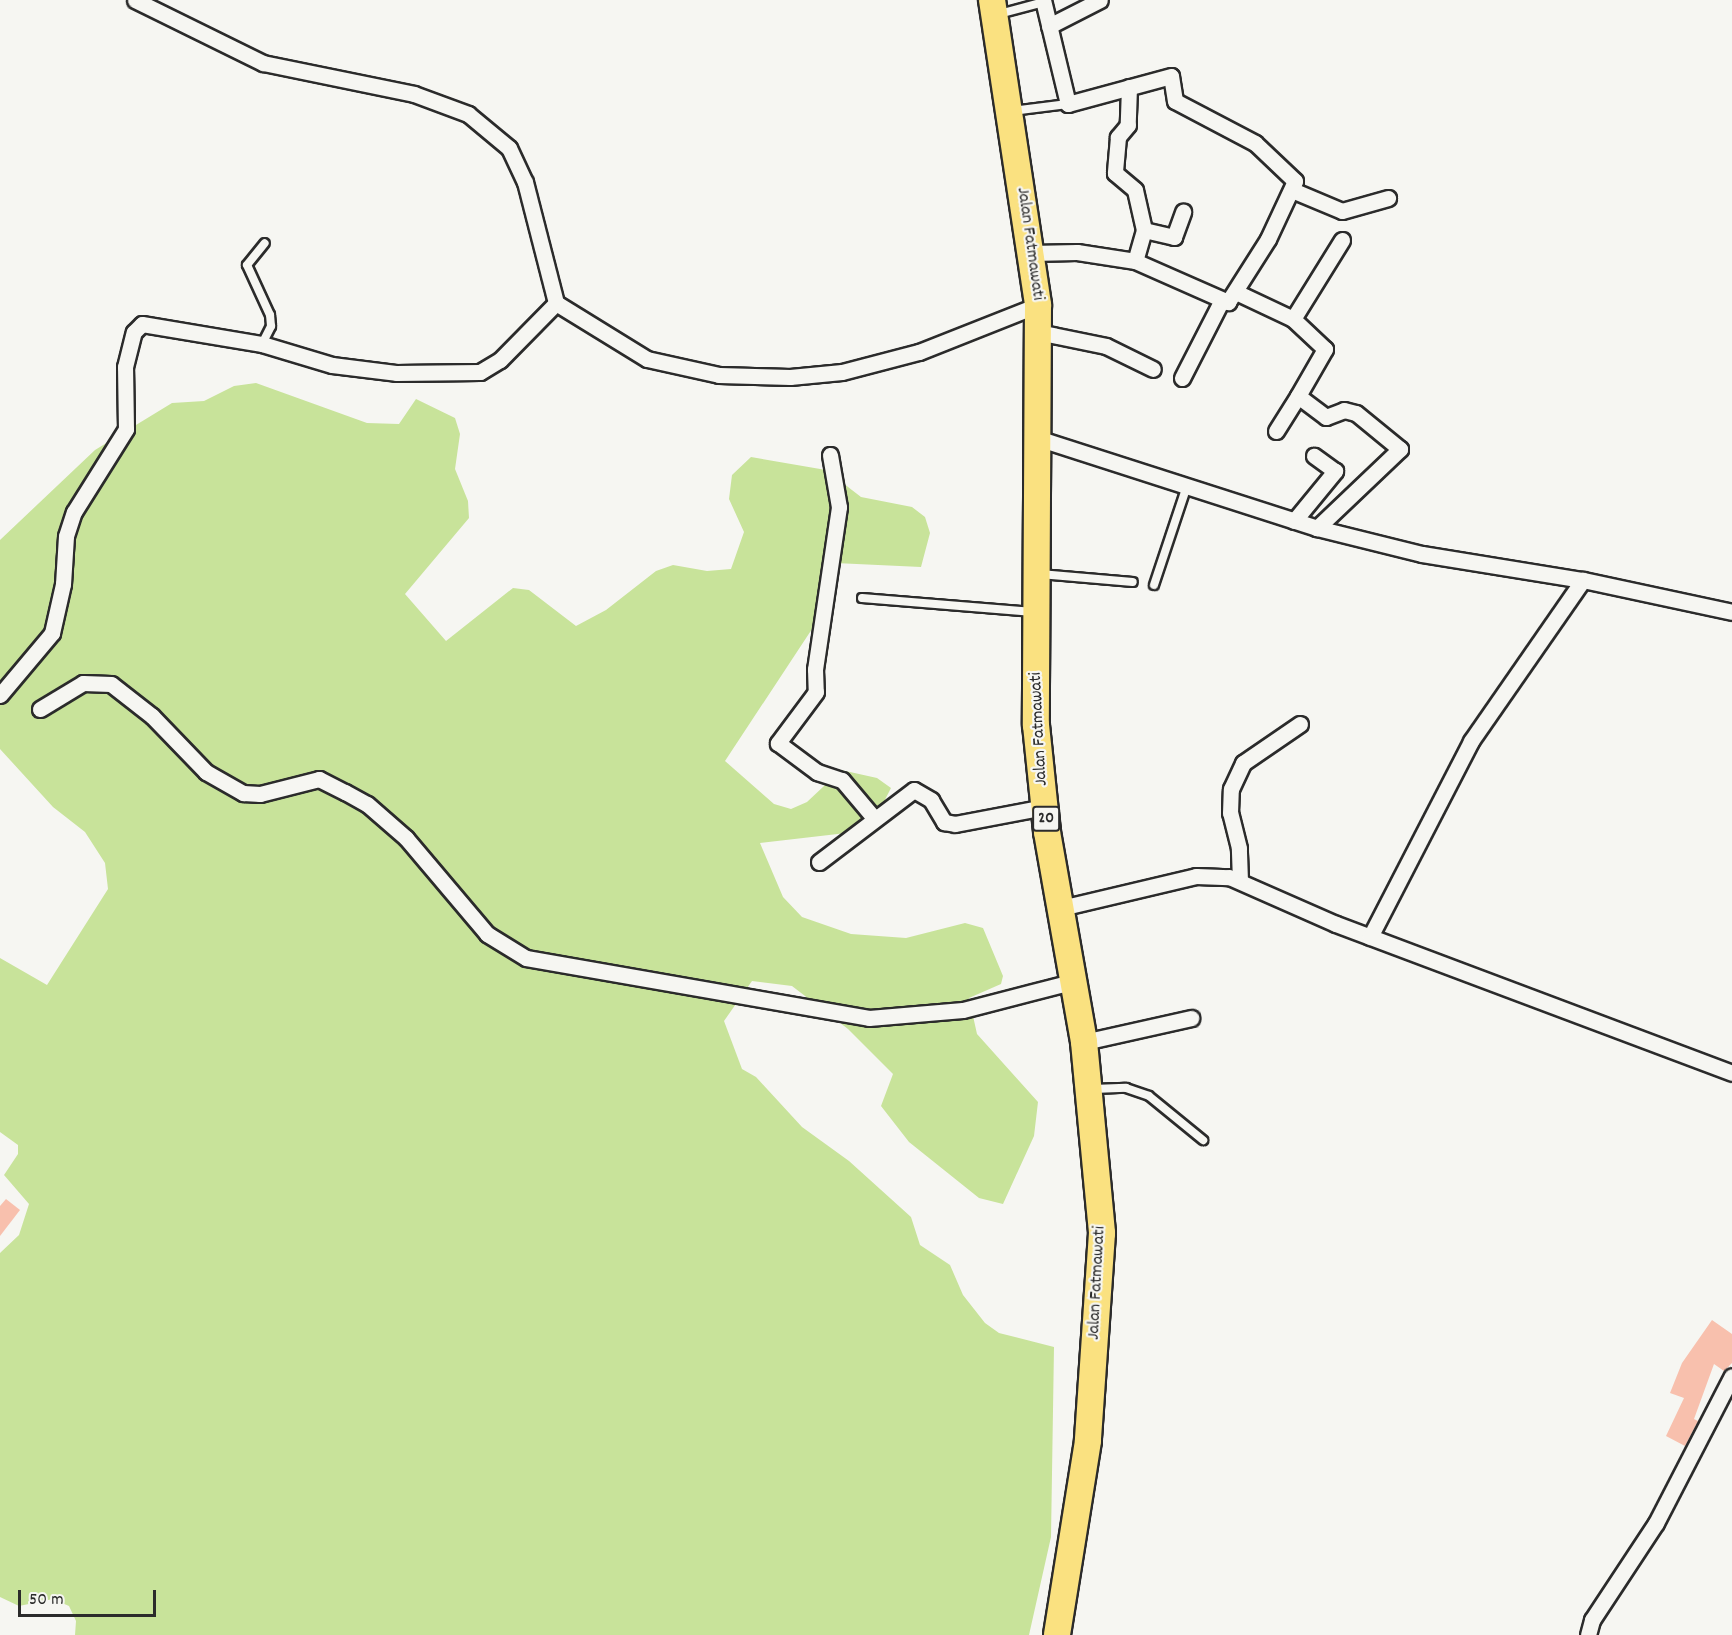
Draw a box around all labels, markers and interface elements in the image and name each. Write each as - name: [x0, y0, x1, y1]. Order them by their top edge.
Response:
- street label: Jalan Fatmawati: [1010, 186, 1048, 302]
- street label: Jalan Fatmawati: [1026, 671, 1054, 787]
- road number: 20: [1031, 806, 1061, 832]
- street label: Jalan Fatmawati: [1084, 1225, 1112, 1341]
- scale bar: [21, 1578, 159, 1616]
- text: 50 m: [29, 1588, 64, 1613]

